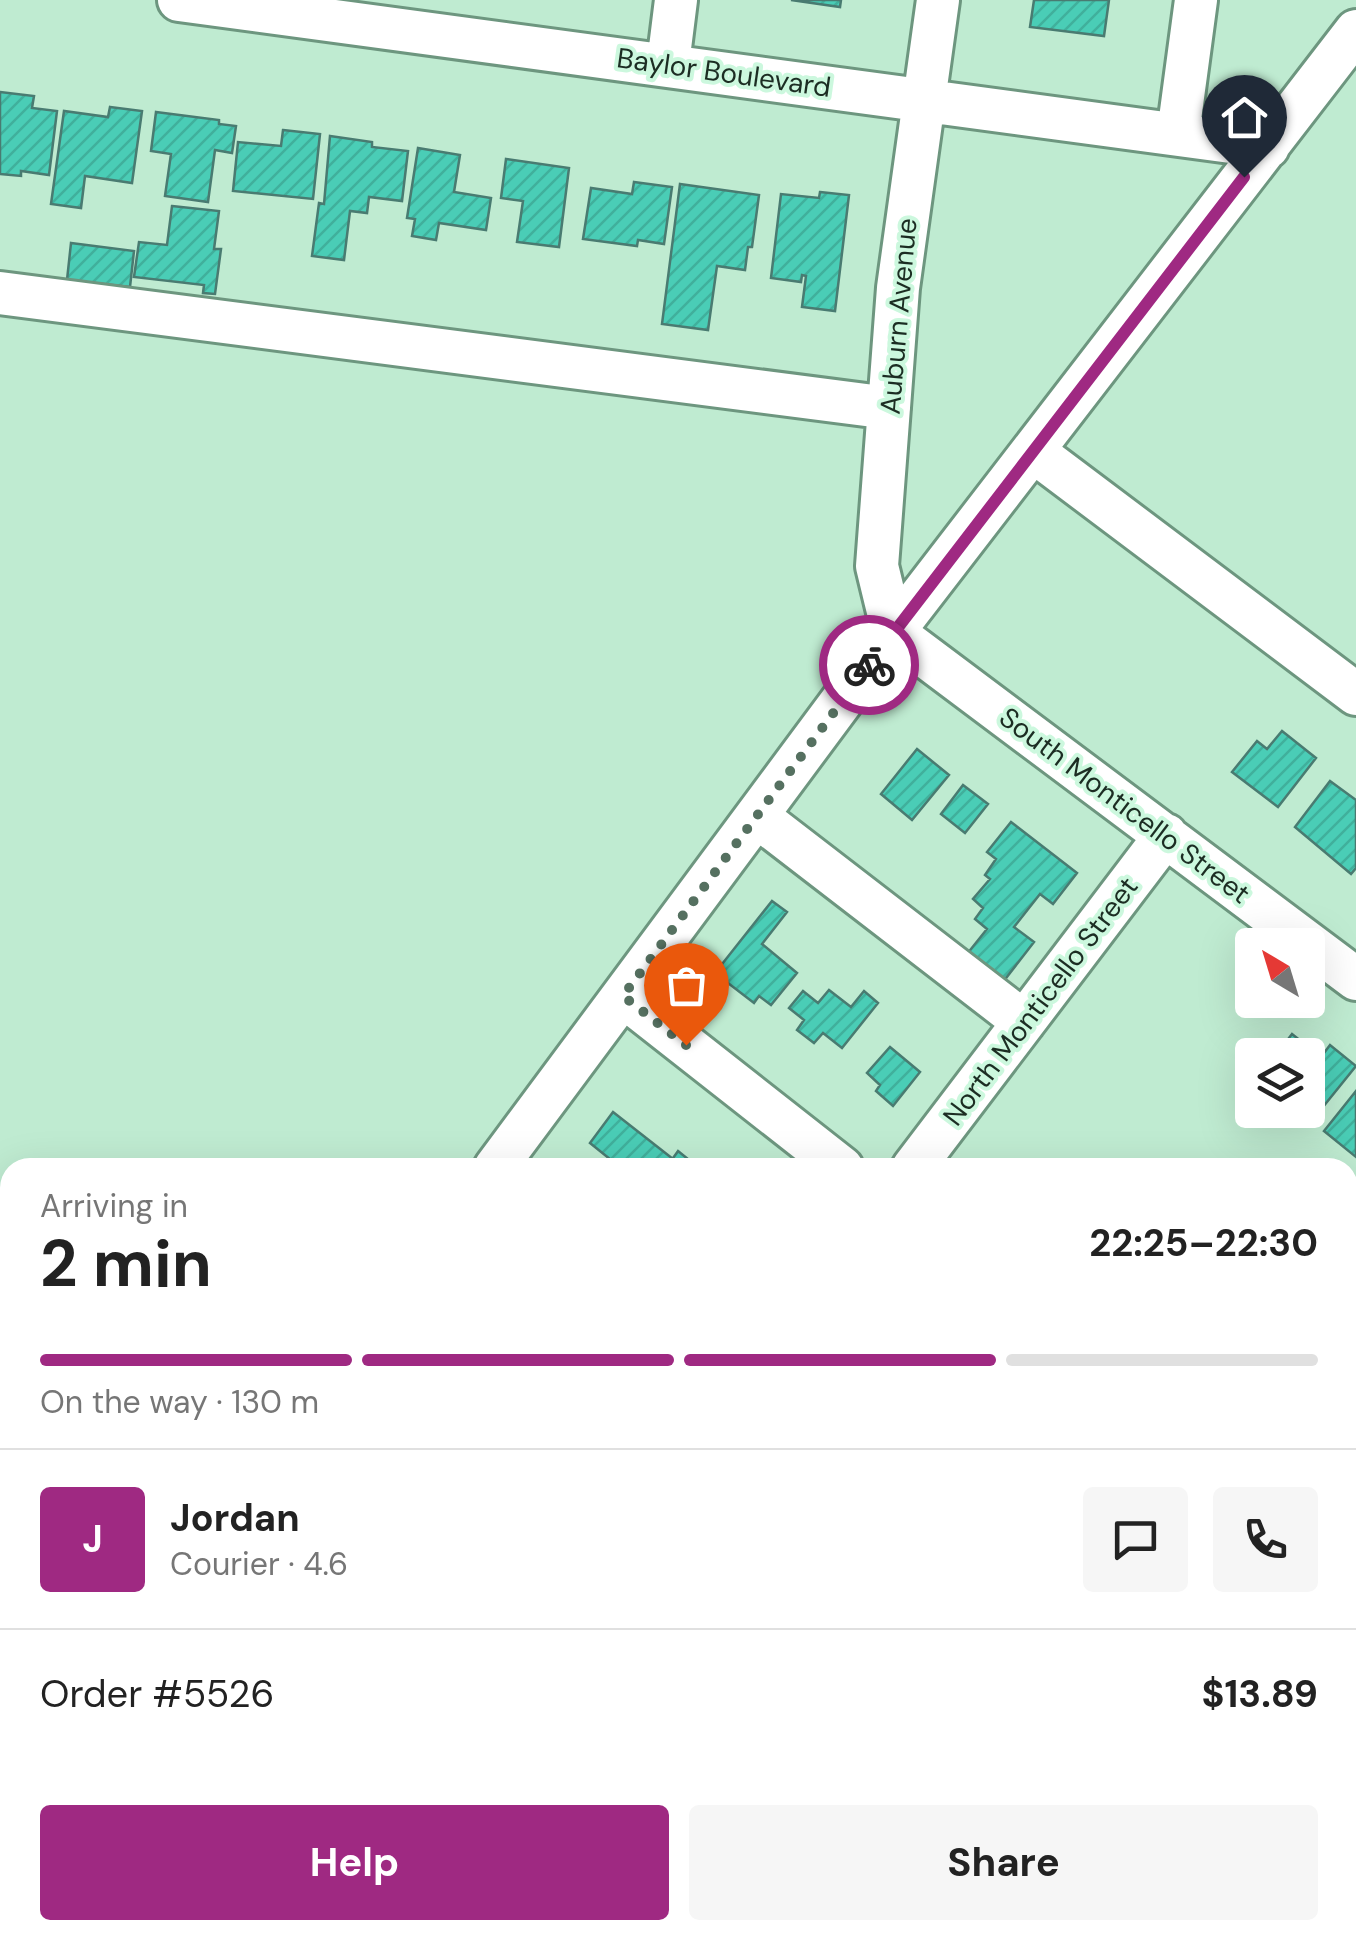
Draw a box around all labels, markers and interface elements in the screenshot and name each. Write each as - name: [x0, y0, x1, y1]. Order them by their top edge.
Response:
- street label: Baylor Boulevard: [615, 39, 833, 106]
- pin: [1202, 75, 1287, 178]
- icon: home: [1217, 90, 1272, 145]
- street label: Auburn Avenue: [871, 216, 926, 416]
- courier: [819, 615, 919, 715]
- icon: bike: [842, 638, 897, 693]
- street label: South Monticello Street: [992, 699, 1258, 912]
- street label: North Monticello Street: [935, 869, 1146, 1133]
- north arrow: [1235, 928, 1325, 1018]
- map controls: [1235, 928, 1325, 1128]
- pin: [644, 943, 729, 1046]
- icon: bag: [659, 958, 714, 1013]
- button: layers: [1235, 1038, 1325, 1128]
- text: Arriving in: [40, 1185, 188, 1227]
- text: 22:25–22:30: [1089, 1218, 1318, 1268]
- text: 2 min: [40, 1222, 212, 1306]
- text: On the way · 130 m: [40, 1381, 319, 1423]
- button: chat: [1083, 1487, 1188, 1592]
- button: phone: [1213, 1487, 1318, 1592]
- text: Jordan: [170, 1493, 300, 1543]
- text: J: [82, 1514, 103, 1564]
- text: Courier · 4.6: [170, 1543, 348, 1585]
- text: Order #5526: [40, 1669, 274, 1719]
- text: $13.89: [1201, 1669, 1318, 1719]
- button: Help: [40, 1805, 669, 1920]
- button: Share: [689, 1805, 1318, 1920]

